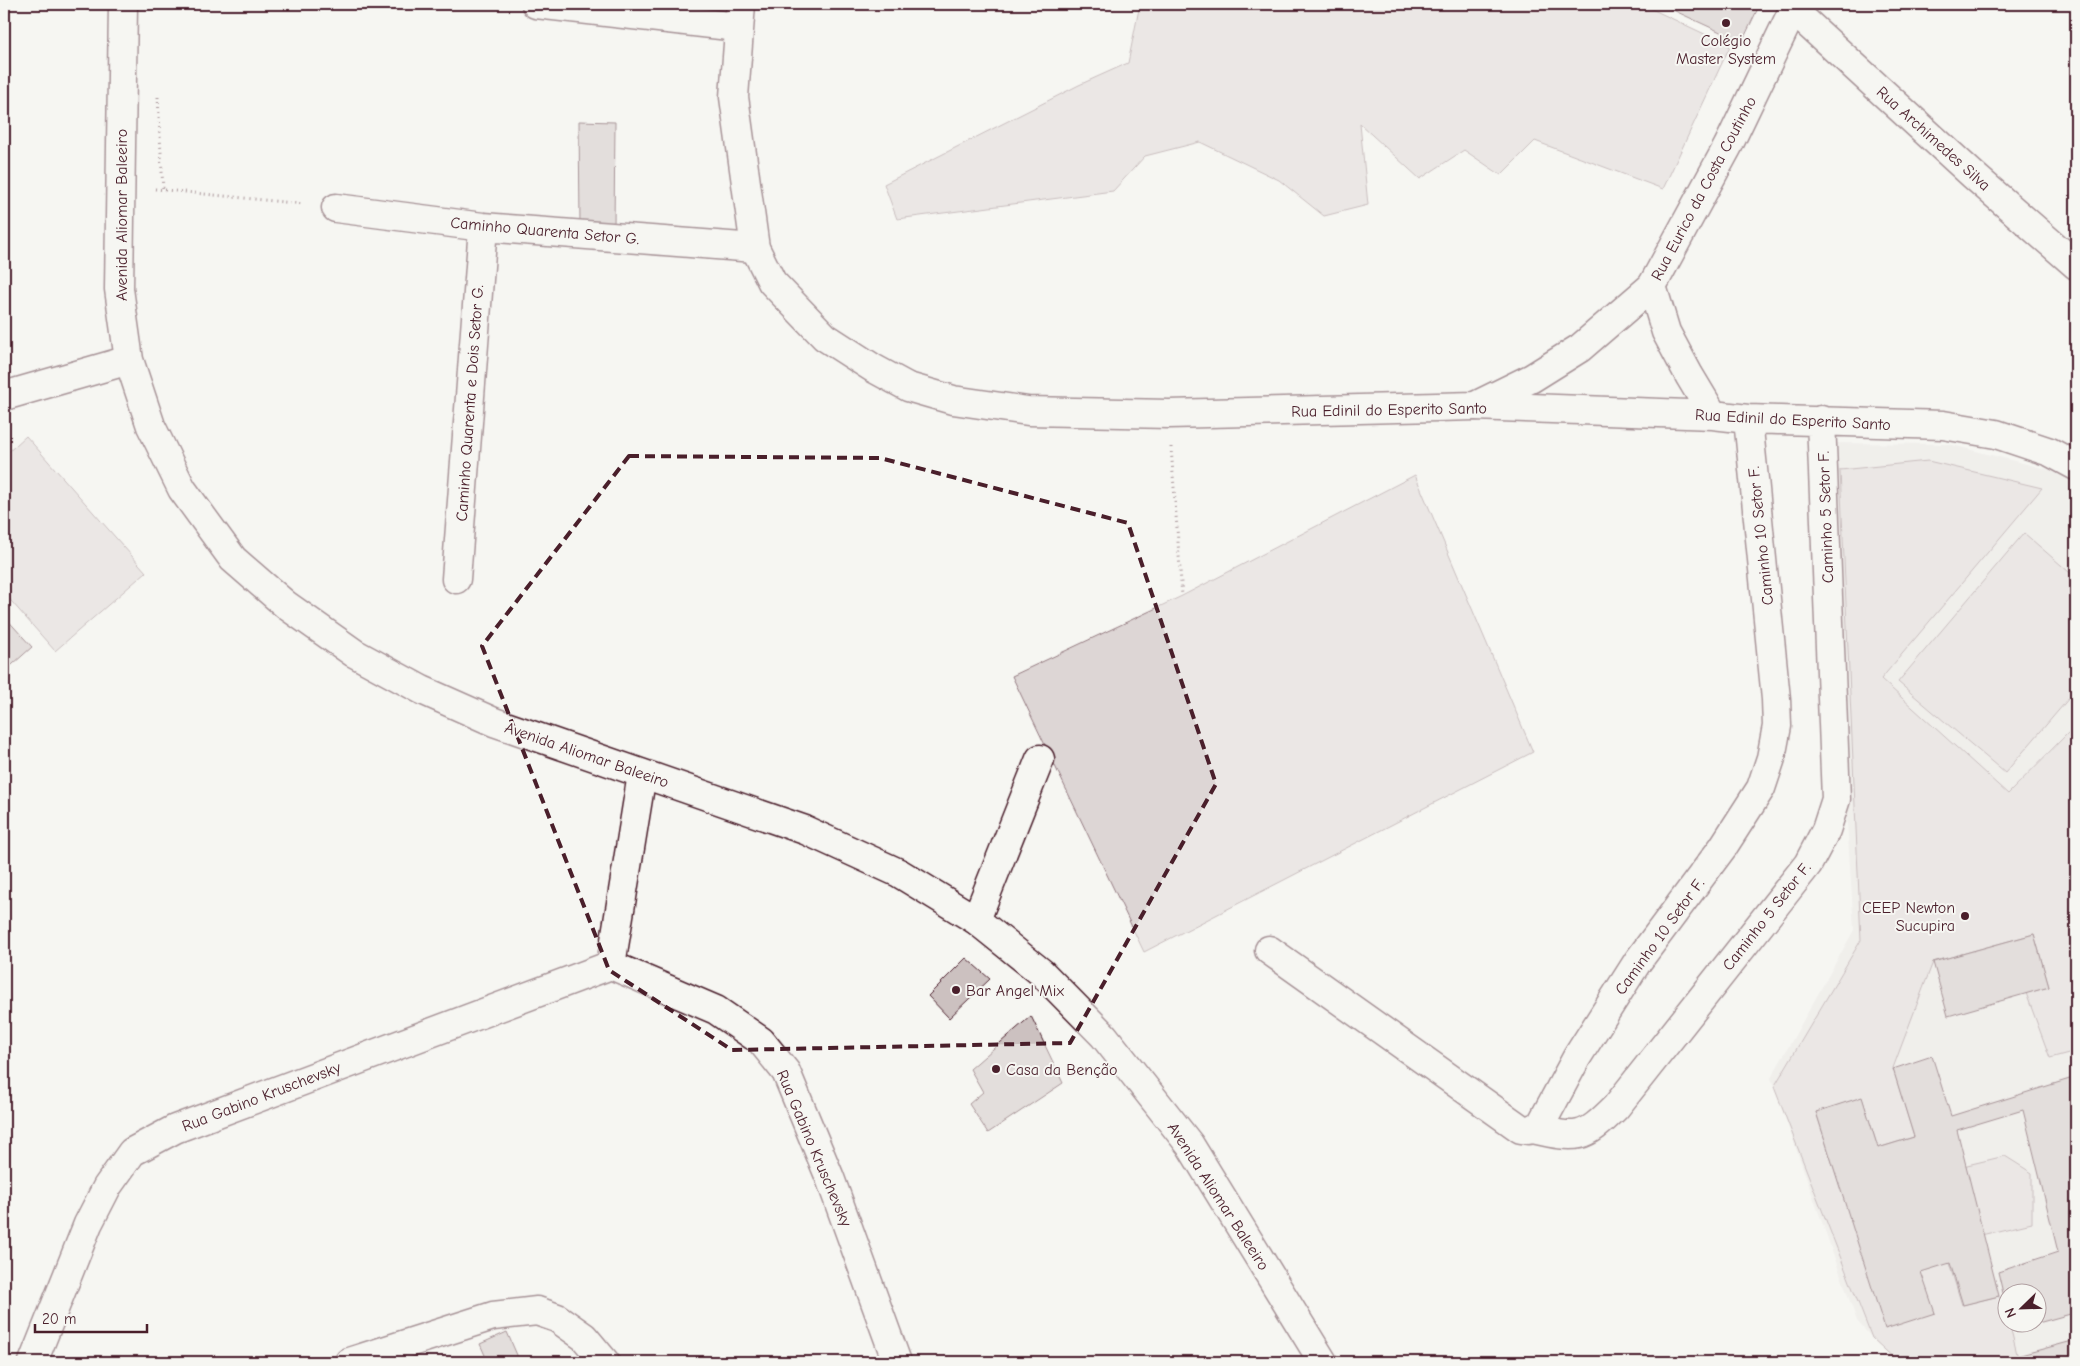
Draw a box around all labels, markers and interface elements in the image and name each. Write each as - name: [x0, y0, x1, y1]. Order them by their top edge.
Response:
- marker: Colégio Master System: [1720, 17, 1732, 29]
- place label: Colégio Master System: [1676, 32, 1776, 68]
- street label: Rua Archimedes Silva: [1873, 83, 1994, 195]
- street label: Rua Eurico da Costa Coutinho: [1648, 93, 1760, 284]
- street label: Avenida Aliomar Baleeiro: [113, 129, 131, 301]
- street label: Caminho Quarenta Setor G.: [450, 214, 640, 248]
- street label: Caminho Quarenta e Dois Setor G.: [453, 284, 487, 522]
- street label: Rua Edinil do Esperito Santo: [1291, 399, 1487, 421]
- street label: Rua Edinil do Esperito Santo: [1695, 406, 1891, 434]
- street label: Caminho 5 Setor F.: [1815, 451, 1837, 583]
- street label: Caminho 10 Setor F.: [1745, 465, 1777, 606]
- street label: Avenida Aliomar Baleeiro: [502, 718, 671, 791]
- street label: Caminho 5 Setor F.: [1719, 859, 1815, 974]
- street label: Caminho 10 Setor F.: [1611, 875, 1708, 998]
- place label: CEEP Newton Sucupira: [1862, 899, 1955, 935]
- marker: CEEP Newton Sucupira: [1959, 910, 1971, 922]
- place label: Bar Angel Mix: [966, 982, 1064, 1000]
- marker: Bar Angel Mix: [950, 984, 962, 996]
- street label: Rua Gabino Kruschevsky: [179, 1058, 344, 1136]
- place label: Casa da Benção: [1006, 1061, 1118, 1079]
- marker: Casa da Benção: [990, 1063, 1002, 1075]
- street label: Rua Gabino Kruschevsky: [773, 1067, 856, 1230]
- street label: Avenida Aliomar Baleeiro: [1164, 1119, 1273, 1274]
- north arrow: [1998, 1284, 2048, 1334]
- scale bar: [35, 1301, 148, 1333]
- text: N: [2001, 1305, 2020, 1320]
- text: 20 m: [42, 1310, 76, 1328]

